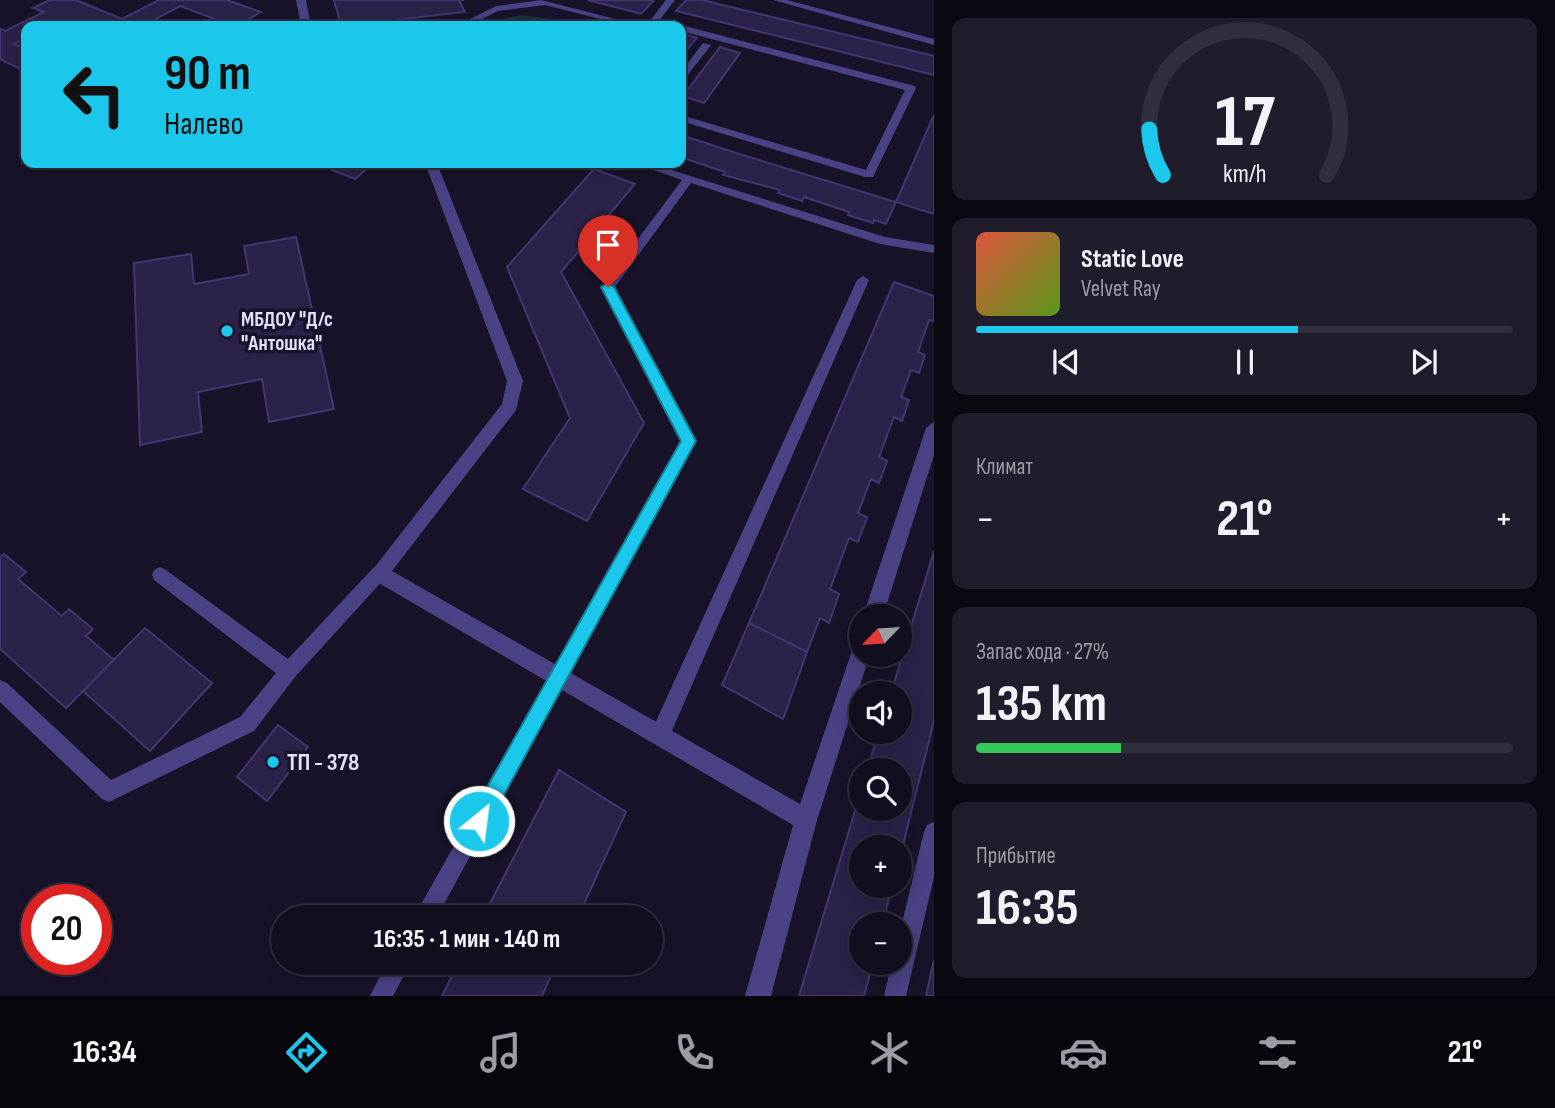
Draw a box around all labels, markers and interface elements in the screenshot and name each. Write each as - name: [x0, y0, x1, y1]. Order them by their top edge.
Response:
- text: 90 m: [164, 45, 251, 104]
- icon: left: [49, 49, 140, 140]
- text: 17: [1215, 79, 1275, 167]
- text: Налево: [164, 105, 244, 144]
- text: km/h: [1223, 159, 1266, 190]
- pin: [578, 215, 638, 287]
- icon: arrive: [589, 226, 627, 264]
- text: Static Love: [1081, 244, 1184, 275]
- text: Velvet Ray: [1081, 275, 1161, 303]
- place label: МБДОУ "Д/с "Антошка": [241, 307, 333, 356]
- marker: МБДОУ "Д/с "Антошка": [219, 323, 235, 339]
- icon: previous: [1047, 343, 1085, 381]
- icon: pause: [1226, 343, 1264, 381]
- icon: next: [1405, 343, 1443, 381]
- text: Климат: [976, 453, 1033, 481]
- text: 21°: [1216, 488, 1273, 551]
- text: −: [976, 497, 995, 542]
- text: +: [1494, 497, 1513, 542]
- north arrow: [849, 604, 912, 667]
- map controls: [849, 604, 912, 975]
- text: Запас хода · 27%: [976, 638, 1109, 666]
- text: 135 km: [976, 673, 1107, 736]
- button: sound: [849, 681, 912, 744]
- place label: ТП - 378: [287, 748, 359, 777]
- marker: ТП - 378: [265, 754, 281, 770]
- button: search: [849, 758, 912, 821]
- position arrow: [442, 784, 516, 858]
- button: +: [849, 835, 912, 898]
- text: Прибытие: [976, 842, 1056, 870]
- text: 16:35: [976, 877, 1079, 940]
- speed limit sign: 20: [21, 884, 112, 975]
- button: −: [849, 912, 912, 975]
- text: 16:35 · 1 мин · 140 m: [374, 924, 560, 955]
- icon: directions: [282, 1028, 331, 1077]
- icon: music: [476, 1028, 525, 1077]
- icon: phone: [670, 1028, 719, 1077]
- icon: climate: [865, 1028, 914, 1077]
- icon: car: [1059, 1028, 1108, 1077]
- icon: filters: [1253, 1028, 1302, 1077]
- text: 16:34: [73, 1033, 137, 1072]
- text: 21°: [1448, 1033, 1482, 1072]

